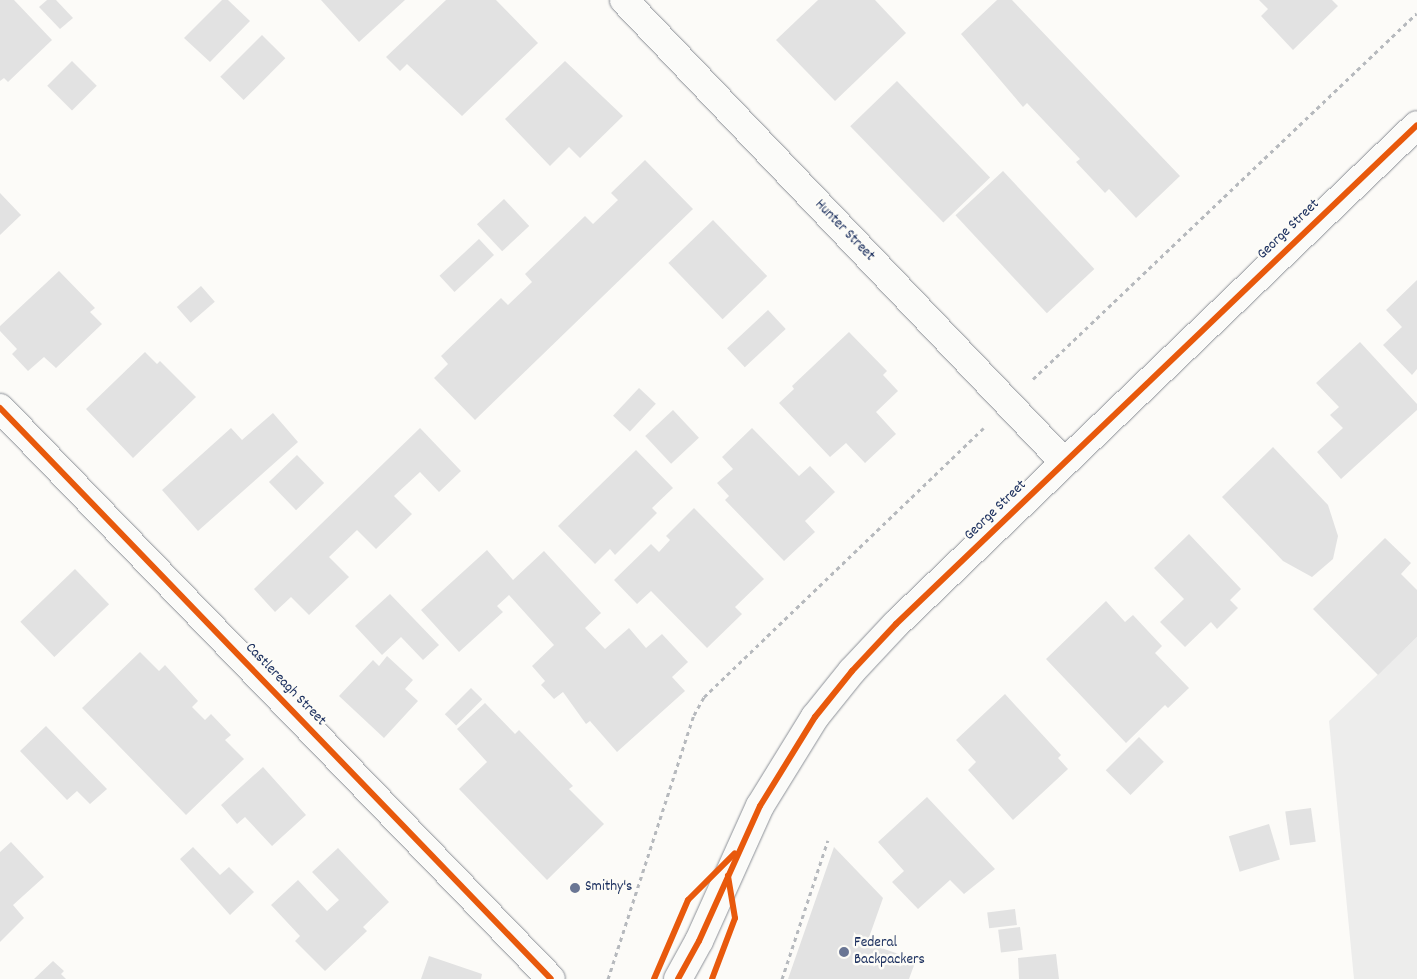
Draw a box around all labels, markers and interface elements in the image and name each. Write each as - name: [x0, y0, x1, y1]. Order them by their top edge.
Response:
- street label: Hunter Street: [810, 196, 878, 266]
- street label: George Street: [1254, 196, 1324, 264]
- street label: George Street: [961, 477, 1031, 545]
- street label: Castlereagh Street: [241, 640, 329, 730]
- place label: Smithy's: [585, 879, 632, 897]
- marker: Smithy's: [569, 882, 581, 894]
- place label: Federal Backpackers: [854, 934, 925, 969]
- marker: Federal Backpackers: [838, 946, 850, 958]

